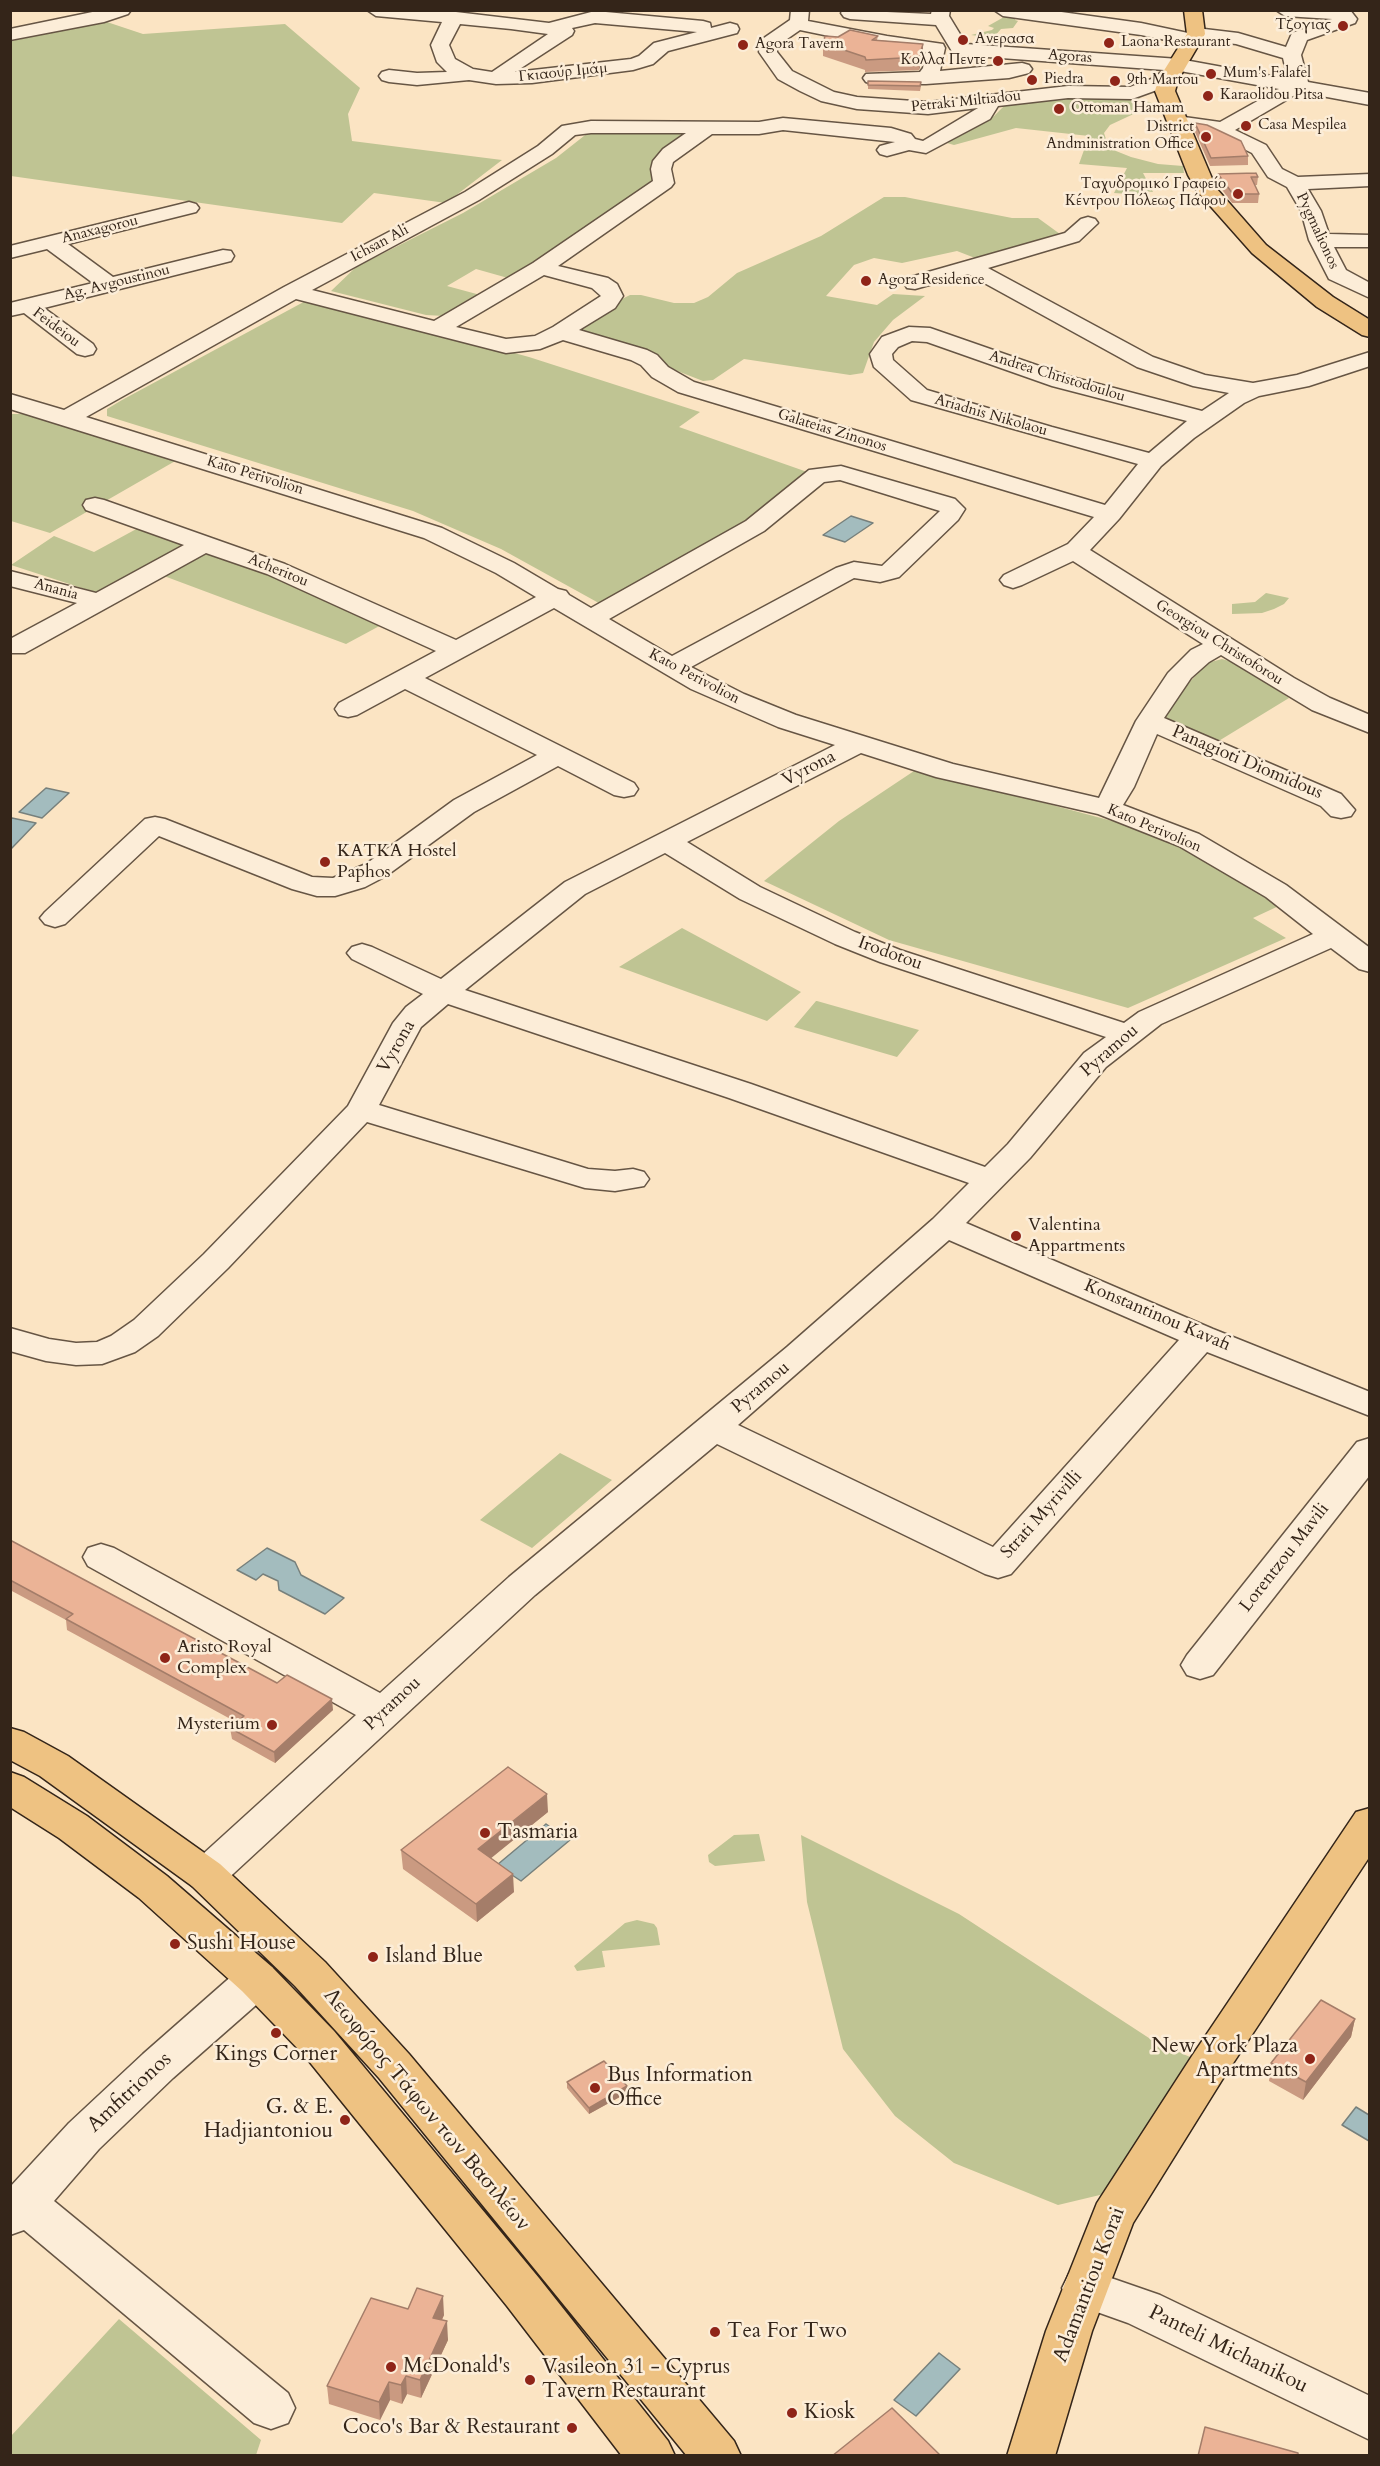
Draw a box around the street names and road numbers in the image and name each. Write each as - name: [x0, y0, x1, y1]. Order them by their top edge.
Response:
- street label: Agoras: [1047, 46, 1093, 68]
- street label: Γκιαούρ Ιμάμ: [518, 59, 608, 87]
- street label: Petraki Miltiadou: [910, 87, 1022, 117]
- street label: Pygmalionos: [1291, 190, 1343, 272]
- street label: Anaxagorou: [60, 212, 140, 248]
- street label: Ichsan Ali: [348, 221, 412, 267]
- street label: Ag. Avgoustinou: [62, 261, 172, 305]
- street label: Feideiou: [29, 304, 83, 352]
- street label: Andrea Christodoulou: [987, 348, 1127, 406]
- street label: Ariadnis Nikolaou: [933, 391, 1049, 441]
- street label: Galateias Zinonos: [775, 406, 889, 456]
- street label: Kato Perivolion: [204, 453, 306, 499]
- street label: Acheritou: [245, 551, 311, 591]
- street label: Anania: [32, 575, 80, 605]
- street label: Georgiou Christoforou: [1152, 596, 1286, 690]
- street label: Kato Perivolion: [646, 646, 742, 708]
- street label: Panagioti Diomidous: [1168, 721, 1326, 805]
- street label: Vyrona: [779, 746, 839, 792]
- street label: Kato Perivolion: [1104, 801, 1204, 857]
- street label: Irodotou: [855, 932, 925, 976]
- street label: Vyrona: [373, 1017, 421, 1077]
- street label: Pyramou: [1077, 1020, 1143, 1082]
- street label: Konstantinou Kavafi: [1081, 1275, 1233, 1357]
- street label: Pyramou: [728, 1357, 794, 1419]
- street label: Strati Myrivilli: [997, 1466, 1087, 1564]
- street label: Lorentzou Mavili: [1236, 1499, 1334, 1617]
- street label: Pyramou: [360, 1672, 426, 1736]
- street label: Λεωφόρος Τάφων των Βασιλέων: [317, 1984, 535, 2236]
- street label: Amfitrionos: [83, 2048, 177, 2138]
- street label: Adamantiou Korai: [1049, 2204, 1131, 2366]
- street label: Panteli Michanikou: [1144, 2300, 1312, 2400]

